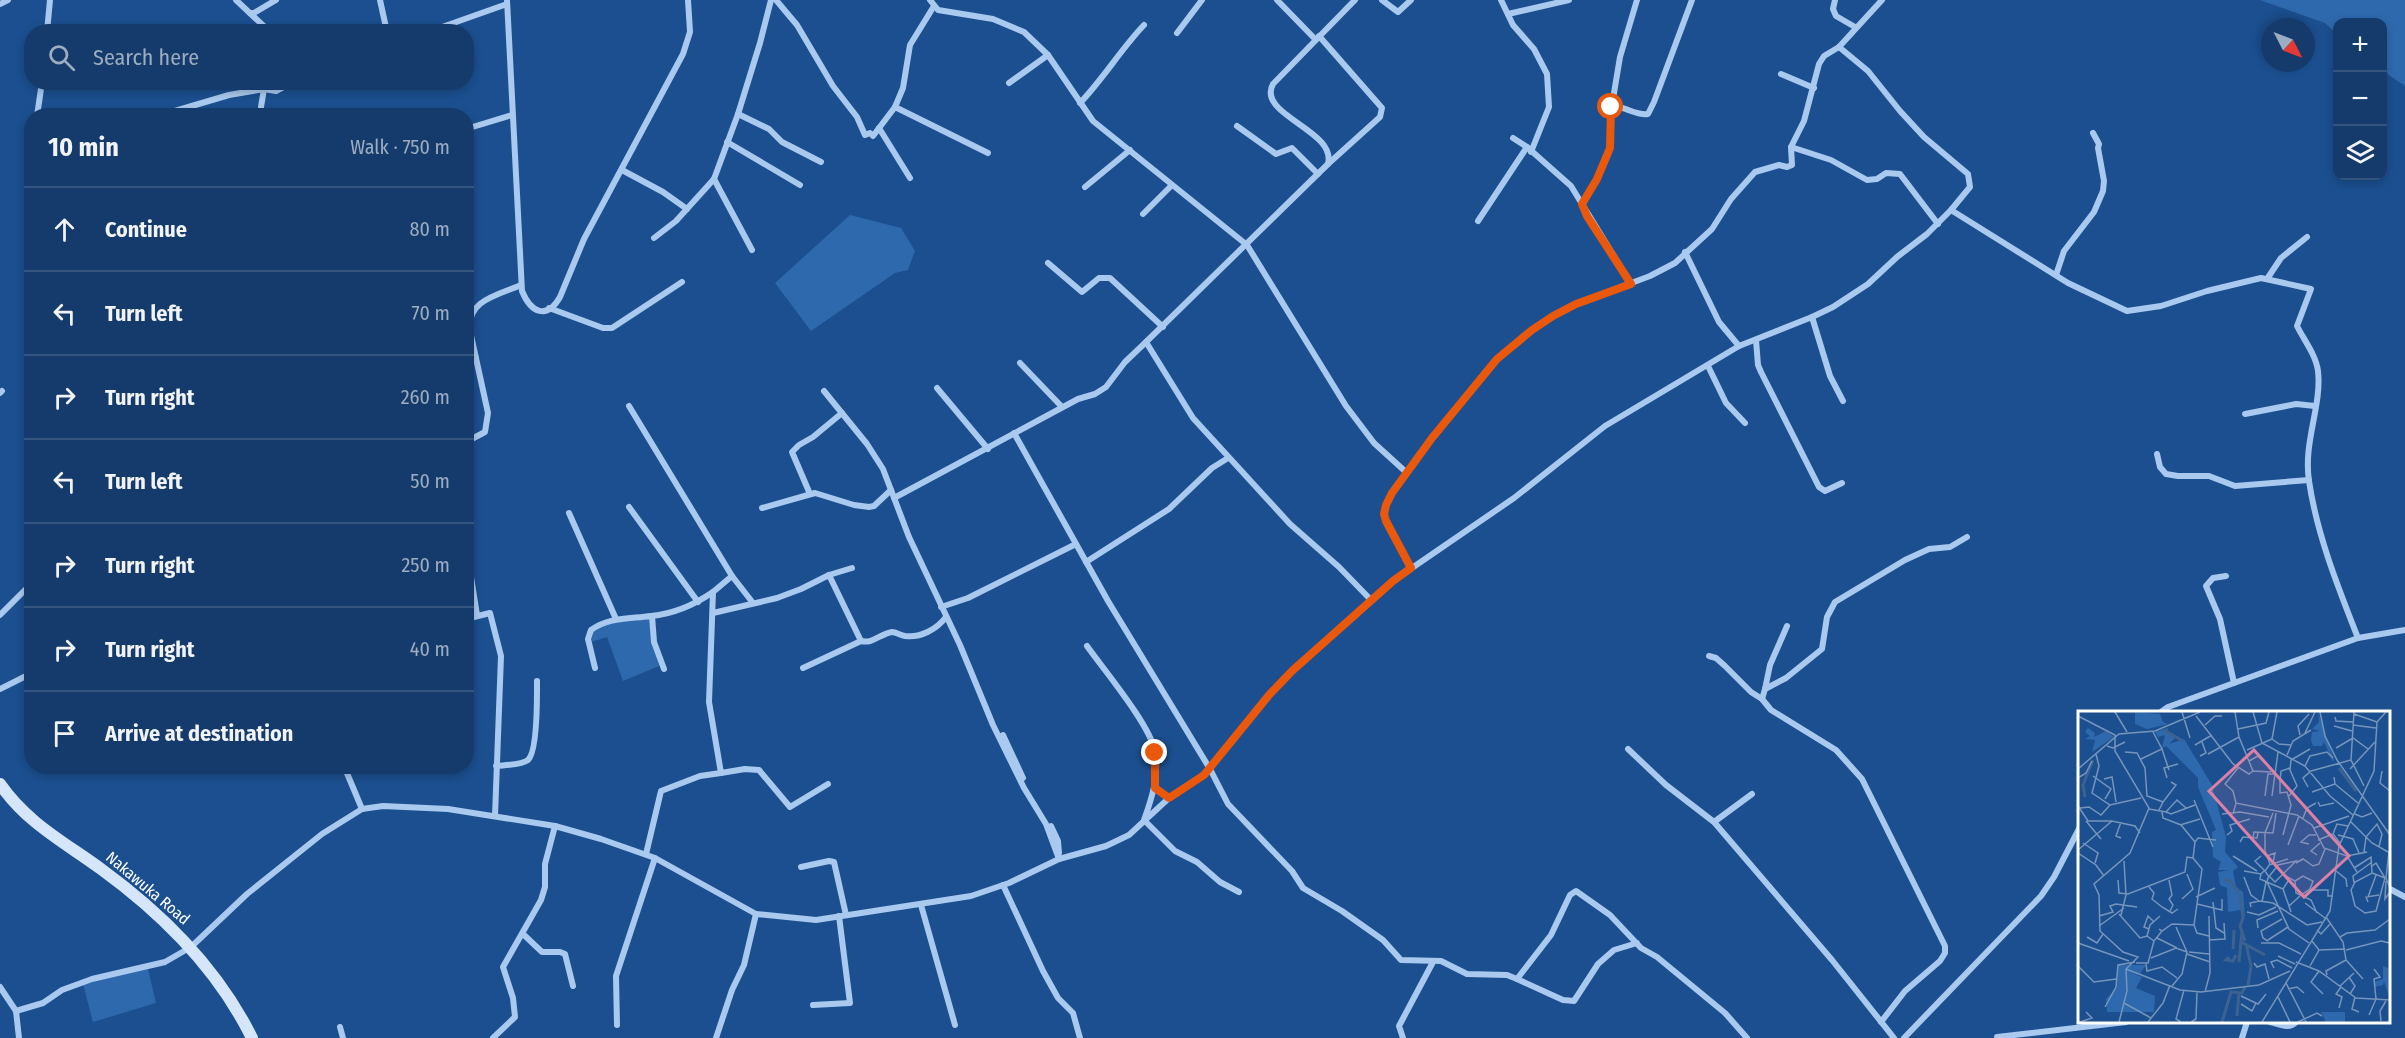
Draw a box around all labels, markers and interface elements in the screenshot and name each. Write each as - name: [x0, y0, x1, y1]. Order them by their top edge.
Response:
- north arrow: [2261, 18, 2315, 72]
- map controls: [2333, 18, 2387, 180]
- button: +: [2333, 18, 2387, 72]
- search box: [24, 24, 474, 90]
- icon: search: [45, 41, 78, 74]
- text: Search here: [93, 44, 199, 71]
- button: −: [2333, 72, 2387, 126]
- route start: [1597, 93, 1623, 119]
- button: layers: [2333, 126, 2387, 180]
- text: 10 min: [48, 132, 119, 163]
- text: Walk · 750 m: [350, 135, 450, 159]
- icon: ahead: [48, 213, 81, 246]
- text: Continue: [105, 216, 187, 243]
- text: 80 m: [410, 217, 450, 241]
- icon: left: [48, 297, 81, 330]
- text: Turn left: [105, 300, 183, 327]
- text: 70 m: [412, 301, 450, 325]
- icon: right: [48, 381, 81, 414]
- text: Turn right: [105, 384, 194, 411]
- text: 260 m: [401, 385, 450, 409]
- icon: left: [48, 465, 81, 498]
- text: Turn left: [105, 468, 183, 495]
- text: 50 m: [410, 469, 450, 493]
- icon: right: [48, 549, 81, 582]
- text: Turn right: [105, 552, 194, 579]
- text: 250 m: [402, 553, 450, 577]
- icon: right: [48, 633, 81, 666]
- text: Turn right: [105, 636, 194, 663]
- text: 40 m: [410, 637, 450, 661]
- inset map: [2078, 711, 2390, 1023]
- icon: arrive: [48, 717, 81, 750]
- text: Arrive at destination: [105, 720, 293, 747]
- route end: [1141, 739, 1167, 765]
- street label: Nakawuka Road: [102, 847, 194, 929]

